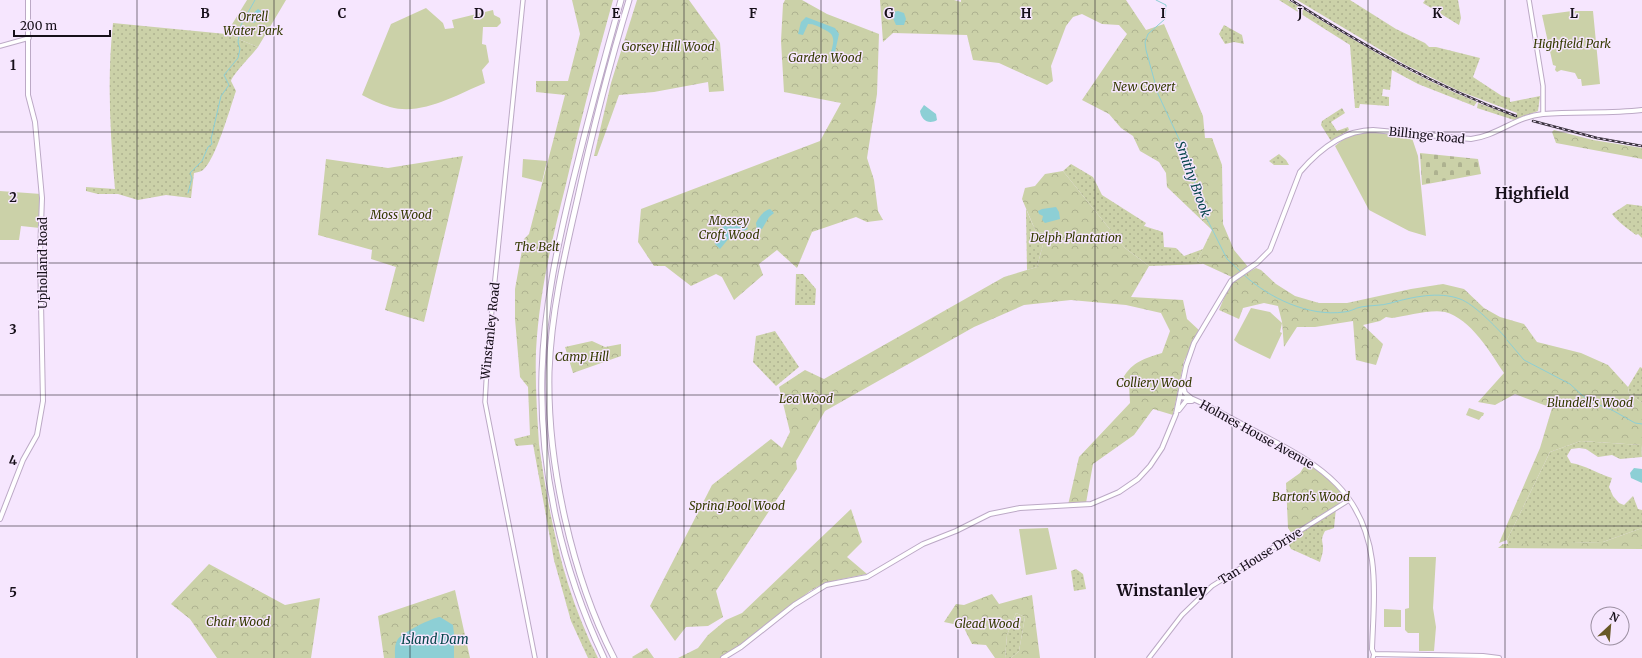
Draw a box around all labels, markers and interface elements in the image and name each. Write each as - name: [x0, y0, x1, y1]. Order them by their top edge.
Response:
- text: B: [200, 5, 210, 22]
- text: C: [338, 5, 347, 22]
- text: D: [474, 5, 484, 22]
- text: E: [612, 5, 621, 22]
- text: F: [749, 5, 757, 22]
- text: G: [884, 5, 894, 22]
- text: H: [1021, 5, 1032, 22]
- text: I: [1160, 5, 1166, 22]
- text: J: [1296, 5, 1303, 22]
- text: K: [1432, 5, 1442, 22]
- text: L: [1570, 5, 1579, 22]
- park label: Orrell Water Park: [223, 9, 283, 38]
- scale bar: [14, 12, 110, 38]
- text: 200 m: [20, 18, 57, 33]
- park label: Highfield Park: [1532, 36, 1611, 51]
- park label: Gorsey Hill Wood: [622, 39, 715, 54]
- park label: Garden Wood: [788, 50, 862, 65]
- text: 1: [10, 57, 16, 74]
- park label: New Covert: [1113, 79, 1176, 94]
- street label: Billinge Road: [1388, 124, 1466, 146]
- water label: Smithy Brook: [1171, 139, 1215, 219]
- district label: Highfield: [1495, 183, 1569, 203]
- text: 2: [9, 189, 17, 206]
- park label: Moss Wood: [369, 207, 432, 222]
- park label: Mossey Croft Wood: [699, 213, 759, 242]
- street label: Upholland Road: [35, 217, 50, 309]
- park label: Delph Plantation: [1029, 230, 1122, 245]
- park label: The Belt: [514, 239, 560, 254]
- street label: Winstanley Road: [477, 282, 503, 381]
- text: 3: [9, 321, 17, 338]
- park label: Camp Hill: [555, 349, 610, 364]
- park label: Colliery Wood: [1116, 375, 1192, 390]
- park label: Lea Wood: [779, 391, 833, 406]
- park label: Blundell's Wood: [1547, 395, 1633, 410]
- street label: Holmes House Avenue: [1197, 396, 1317, 472]
- text: 4: [9, 452, 18, 469]
- park label: Barton's Wood: [1272, 489, 1350, 504]
- park label: Spring Pool Wood: [689, 498, 785, 513]
- street label: Tan House Drive: [1216, 524, 1304, 588]
- district label: Winstanley: [1116, 580, 1208, 600]
- text: 5: [9, 584, 17, 601]
- north arrow: [1590, 606, 1630, 646]
- text: N: [1607, 609, 1622, 625]
- park label: Chair Wood: [206, 614, 270, 629]
- park label: Glead Wood: [955, 616, 1019, 631]
- water label: Island Dam: [401, 631, 469, 648]

